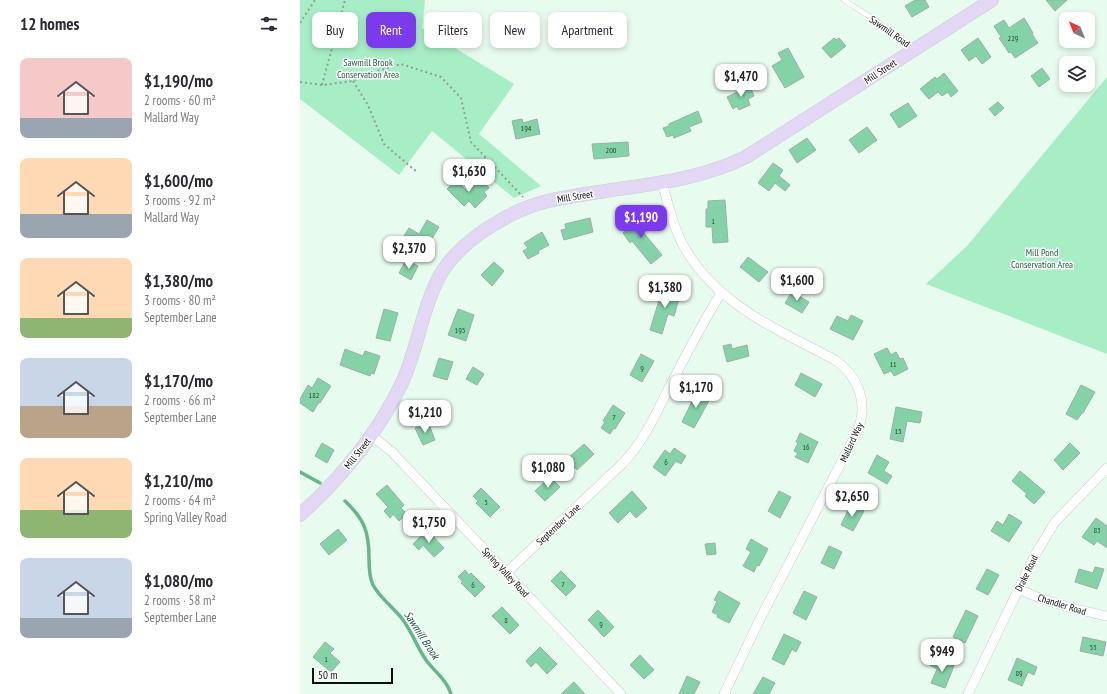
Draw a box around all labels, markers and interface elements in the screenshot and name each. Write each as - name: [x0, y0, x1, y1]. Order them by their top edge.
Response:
- chip: Buy: [312, 12, 358, 48]
- chip: Rent: [366, 12, 416, 48]
- chip: Filters: [424, 12, 482, 48]
- chip: New: [490, 12, 540, 48]
- chip: Apartment: [548, 12, 627, 48]
- north arrow: [1059, 12, 1095, 48]
- map controls: [1059, 12, 1095, 92]
- text: 12 homes: [20, 13, 79, 35]
- icon: filters: [258, 13, 280, 35]
- street label: Sawmill Road: [867, 13, 913, 50]
- house number: 229: [1008, 33, 1019, 43]
- park label: Sawmill Brook Conservation Area: [337, 56, 399, 81]
- street label: Mill Street: [862, 56, 899, 87]
- button: layers: [1059, 56, 1095, 92]
- pin: $1,470: [708, 64, 774, 98]
- text: $1,470: [724, 68, 758, 85]
- text: $1,190/mo: [144, 70, 213, 92]
- icon: home: [52, 74, 100, 122]
- text: 2 rooms · 60 m²: [144, 92, 216, 109]
- text: Mallard Way: [144, 109, 199, 126]
- house number: 194: [521, 123, 532, 133]
- house number: 200: [606, 145, 617, 155]
- pin: $1,630: [436, 159, 502, 193]
- text: $1,630: [452, 163, 486, 180]
- text: $1,600/mo: [144, 170, 213, 192]
- icon: home: [52, 174, 100, 222]
- street label: Mill Street: [556, 187, 594, 206]
- text: 3 rooms · 92 m²: [144, 192, 216, 209]
- pin: $1,190: [608, 205, 674, 239]
- text: Mallard Way: [144, 209, 199, 226]
- text: $1,190: [624, 209, 658, 226]
- house number: 1: [711, 216, 715, 226]
- pin: $2,370: [376, 236, 442, 270]
- text: $2,370: [392, 240, 426, 257]
- park label: Mill Pond Conservation Area: [1011, 246, 1073, 271]
- pin: $1,600: [764, 268, 830, 302]
- text: $1,380/mo: [144, 270, 213, 292]
- text: $1,600: [780, 272, 814, 289]
- icon: home: [52, 274, 100, 322]
- pin: $1,380: [632, 275, 698, 309]
- text: $1,380: [648, 279, 682, 296]
- text: 3 rooms · 80 m²: [144, 292, 216, 309]
- text: September Lane: [144, 309, 217, 326]
- house number: 195: [455, 325, 465, 335]
- house number: 11: [889, 359, 897, 369]
- house number: 9: [640, 363, 644, 373]
- text: $1,170/mo: [144, 370, 213, 392]
- icon: home: [52, 374, 100, 422]
- pin: $1,170: [663, 375, 729, 409]
- text: $1,170: [679, 379, 713, 396]
- house number: 182: [309, 390, 320, 400]
- text: 2 rooms · 66 m²: [144, 392, 216, 409]
- pin: $1,210: [392, 400, 458, 434]
- text: $1,210: [408, 404, 442, 421]
- text: September Lane: [144, 409, 217, 426]
- house number: 7: [612, 412, 616, 422]
- street label: Mallard Way: [837, 420, 866, 464]
- house number: 15: [894, 426, 902, 436]
- street label: Mill Street: [341, 435, 374, 472]
- house number: 16: [802, 442, 810, 452]
- pin: $1,080: [515, 455, 581, 489]
- house number: 6: [664, 457, 668, 467]
- text: $1,080: [531, 459, 565, 476]
- text: $1,210/mo: [144, 470, 213, 492]
- icon: home: [52, 474, 100, 522]
- pin: $2,650: [819, 484, 885, 518]
- text: $2,650: [835, 488, 869, 505]
- text: 2 rooms · 64 m²: [144, 492, 216, 509]
- house number: 5: [484, 497, 488, 507]
- street label: September Lane: [533, 501, 583, 548]
- text: Spring Valley Road: [144, 509, 227, 526]
- pin: $1,750: [396, 510, 462, 544]
- text: $1,750: [412, 514, 446, 531]
- house number: 83: [1093, 525, 1101, 535]
- street label: Spring Valley Road: [479, 545, 532, 600]
- street label: Drake Road: [1012, 553, 1041, 594]
- text: $1,080/mo: [144, 570, 213, 592]
- icon: home: [52, 574, 100, 622]
- house number: 7: [561, 579, 565, 589]
- house number: 6: [471, 580, 475, 590]
- street label: Chandler Road: [1036, 591, 1088, 618]
- text: 2 rooms · 58 m²: [144, 592, 216, 609]
- water label: Sawmill Brook: [401, 608, 444, 663]
- text: September Lane: [144, 609, 217, 626]
- house number: 8: [504, 615, 508, 625]
- house number: 9: [599, 619, 603, 629]
- pin: $949: [918, 639, 966, 673]
- house number: 53: [1089, 642, 1097, 652]
- text: $949: [930, 643, 954, 660]
- house number: 1: [324, 654, 328, 664]
- scale bar: [312, 666, 393, 685]
- text: 50 m: [318, 668, 337, 682]
- house number: 89: [1015, 668, 1023, 678]

